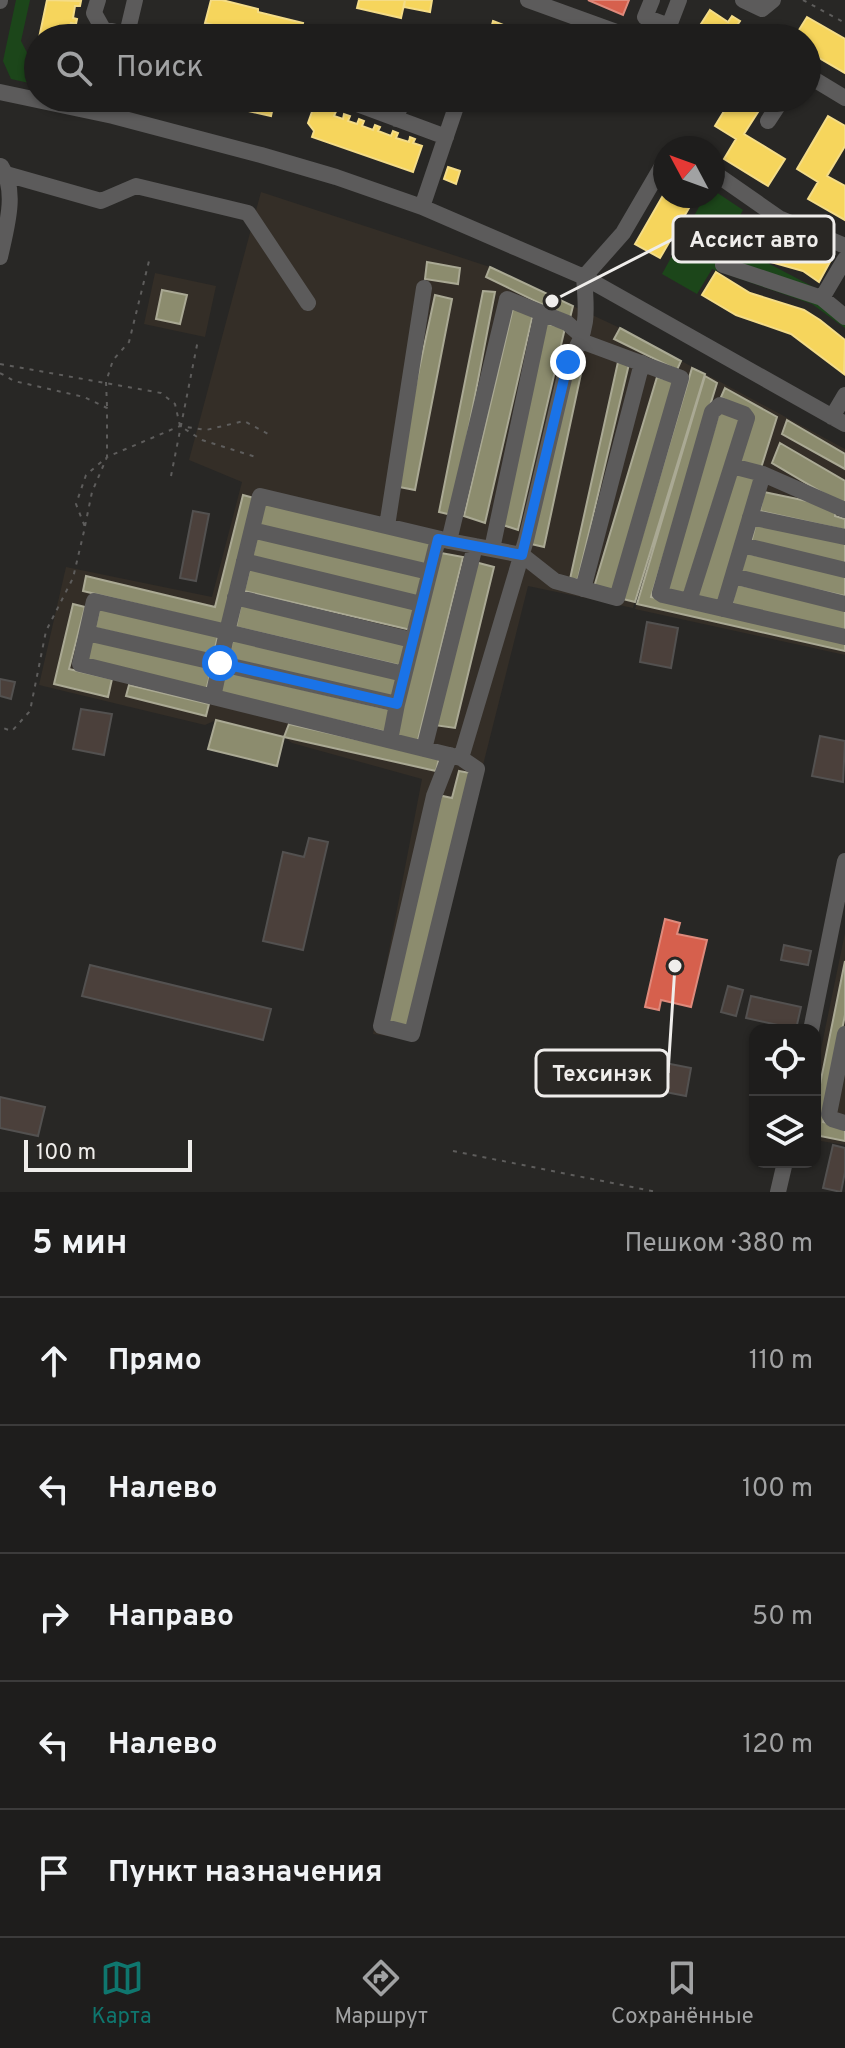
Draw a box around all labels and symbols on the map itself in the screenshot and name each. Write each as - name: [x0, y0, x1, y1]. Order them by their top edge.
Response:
- north arrow: [653, 136, 725, 208]
- callout: Ассист авто: [673, 216, 834, 262]
- text: Ассист авто: [689, 228, 819, 255]
- route end: [550, 344, 586, 380]
- route start: [202, 645, 238, 681]
- callout: Техсинэк: [536, 1050, 668, 1096]
- text: Техсинэк: [552, 1062, 652, 1089]
- scale bar: [24, 1136, 192, 1172]

